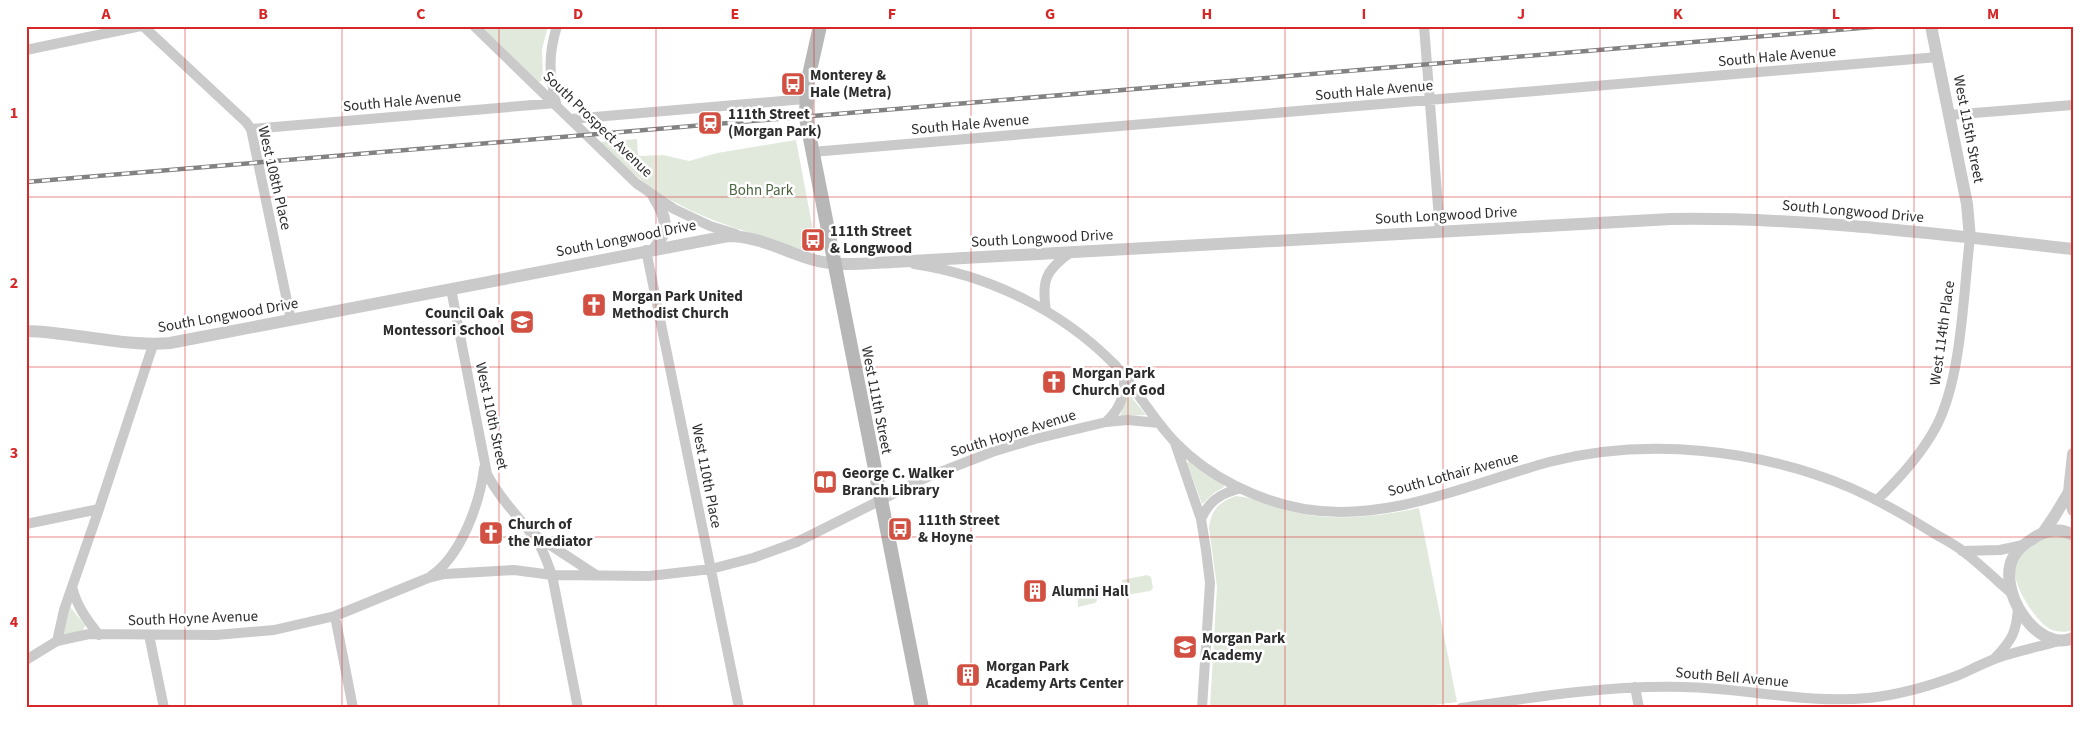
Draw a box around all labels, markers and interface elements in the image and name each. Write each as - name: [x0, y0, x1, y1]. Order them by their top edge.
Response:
- text: A: [100, 3, 111, 25]
- text: B: [258, 3, 268, 25]
- text: C: [416, 3, 426, 25]
- text: D: [573, 3, 583, 25]
- text: E: [731, 3, 739, 25]
- text: F: [888, 3, 896, 25]
- text: G: [1045, 3, 1055, 25]
- text: H: [1202, 3, 1212, 25]
- text: I: [1362, 3, 1366, 25]
- text: J: [1517, 3, 1525, 25]
- text: K: [1673, 3, 1683, 25]
- text: L: [1832, 3, 1840, 25]
- text: M: [1987, 3, 1999, 25]
- street label: South Hale Avenue: [1717, 41, 1837, 72]
- place label: Monterey & Hale (Metra): [810, 65, 892, 103]
- street label: South Prospect Avenue: [538, 66, 657, 182]
- bus stop icon: Monterey & Hale (Metra): [780, 71, 806, 97]
- street label: West 115th Street: [1948, 73, 1989, 185]
- street label: South Hale Avenue: [1314, 75, 1434, 106]
- street label: South Hale Avenue: [342, 86, 462, 117]
- text: 1: [10, 102, 18, 124]
- place label: 111th Street (Morgan Park): [728, 104, 822, 142]
- street label: South Hale Avenue: [910, 109, 1030, 140]
- station icon: 111th Street (Morgan Park): [697, 110, 723, 136]
- street label: West 108th Place: [252, 124, 297, 232]
- park label: Bohn Park: [729, 180, 794, 201]
- street label: South Longwood Drive: [1781, 195, 1925, 228]
- street label: South Longwood Drive: [1374, 201, 1518, 230]
- street label: South Longwood Drive: [554, 215, 698, 262]
- place label: 111th Street & Longwood: [830, 221, 912, 259]
- street label: South Longwood Drive: [970, 224, 1114, 253]
- bus stop icon: 111th Street & Longwood: [800, 227, 826, 253]
- text: 2: [10, 272, 18, 294]
- street label: West 114th Place: [1925, 279, 1960, 387]
- place label: Morgan Park United Methodist Church: [612, 286, 743, 324]
- church icon: Morgan Park United Methodist Church: [581, 292, 607, 318]
- street label: South Longwood Drive: [156, 293, 300, 338]
- place label: Council Oak Montessori School: [383, 303, 505, 341]
- school or university icon: Council Oak Montessori School: [509, 309, 535, 335]
- street label: West 111th Street: [856, 344, 897, 456]
- street label: West 110th Street: [470, 360, 513, 472]
- place label: Morgan Park Church of God: [1072, 363, 1165, 401]
- church icon: Morgan Park Church of God: [1041, 369, 1067, 395]
- street label: South Hoyne Avenue: [948, 404, 1079, 463]
- street label: West 110th Place: [686, 422, 727, 530]
- text: 3: [10, 442, 18, 464]
- street label: South Lothair Avenue: [1385, 447, 1521, 502]
- place label: George C. Walker Branch Library: [842, 463, 954, 501]
- library icon: George C. Walker Branch Library: [812, 469, 838, 495]
- place label: 111th Street & Hoyne: [918, 510, 1000, 548]
- place label: Church of the Mediator: [508, 514, 592, 552]
- bus stop icon: 111th Street & Hoyne: [887, 516, 913, 542]
- church icon: Church of the Mediator: [478, 520, 504, 546]
- building icon: Alumni Hall: [1022, 578, 1048, 604]
- place label: Alumni Hall: [1051, 581, 1129, 602]
- street label: South Hoyne Avenue: [128, 606, 258, 631]
- text: 4: [10, 611, 19, 633]
- place label: Morgan Park Academy: [1201, 628, 1286, 666]
- school or university icon: Morgan Park Academy: [1172, 634, 1198, 660]
- place label: Morgan Park Academy Arts Center: [985, 656, 1124, 694]
- building icon: Morgan Park Academy Arts Center: [955, 662, 981, 688]
- street label: South Bell Avenue: [1674, 662, 1789, 693]

